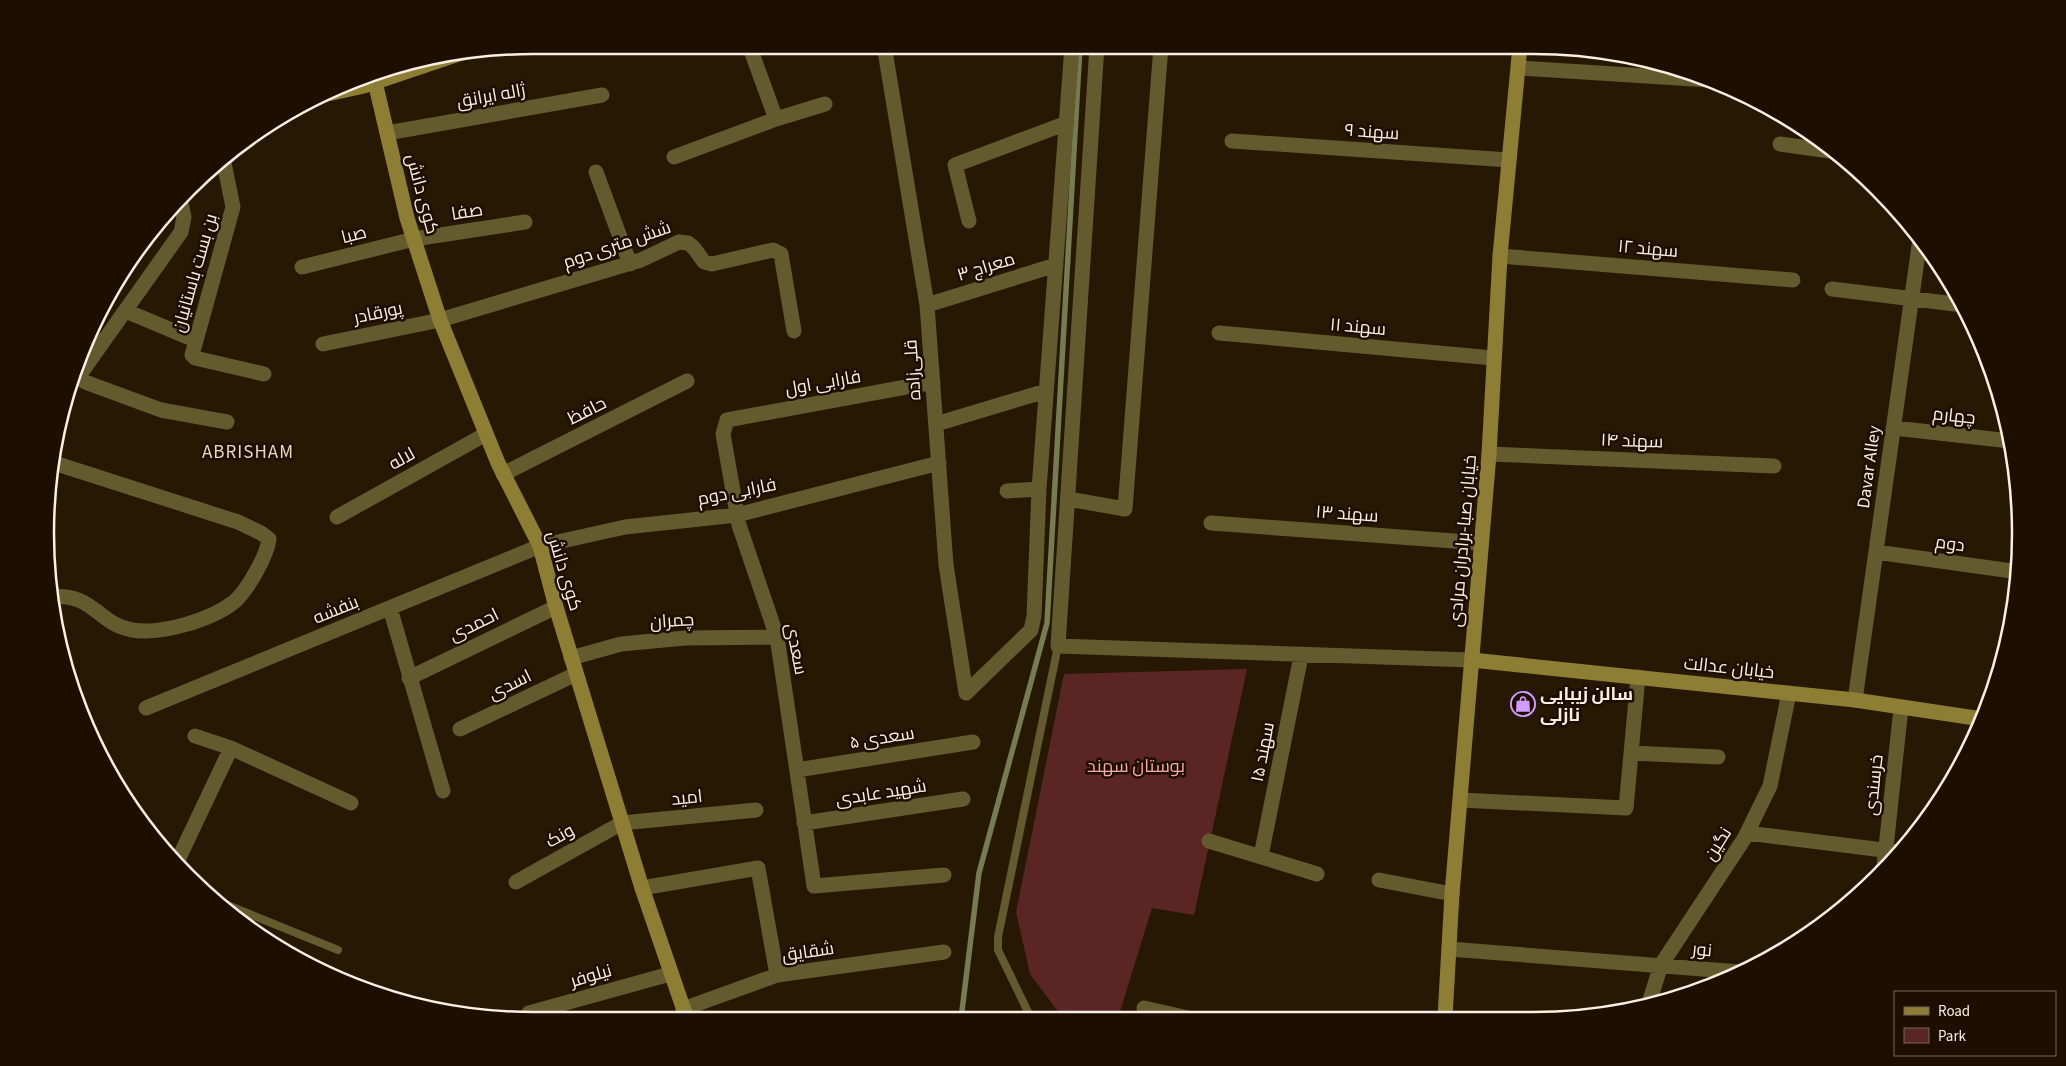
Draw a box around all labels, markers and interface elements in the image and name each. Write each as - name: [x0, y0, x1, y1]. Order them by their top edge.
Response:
- street label: ژاله ایرانق: [455, 78, 528, 114]
- street label: سهند ۹: [1344, 118, 1400, 146]
- street label: کوی دانش: [399, 151, 445, 237]
- street label: صفا: [449, 197, 485, 227]
- street label: بن بست باستانیان: [166, 211, 224, 335]
- street label: شش متری دوم: [560, 215, 674, 275]
- street label: صبا: [339, 220, 369, 250]
- street label: سهند ۱۲: [1617, 234, 1679, 264]
- street label: معراج ۳: [954, 246, 1018, 288]
- street label: پورقادر: [350, 296, 405, 331]
- street label: سهند ۱۱: [1329, 312, 1387, 342]
- street label: قلی‌زاده: [898, 339, 928, 401]
- street label: فارابی اول: [783, 364, 863, 402]
- street label: حافظ: [563, 391, 611, 431]
- street label: چهارم: [1931, 401, 1977, 431]
- street label: Davar Alley: [1851, 423, 1887, 510]
- street label: سهند ۱۴: [1600, 427, 1664, 455]
- district label: ABRISHAM: [202, 439, 294, 466]
- street label: لاله: [384, 442, 420, 476]
- street label: خیابان صبا-برادران مرادی: [1443, 454, 1483, 628]
- street label: فارابی دوم: [695, 472, 779, 512]
- street label: سهند ۱۳: [1315, 499, 1379, 529]
- street label: کوی دانش: [540, 528, 588, 614]
- street label: دوم: [1934, 530, 1966, 558]
- street label: بنفشه: [309, 590, 363, 630]
- street label: احمدی: [445, 602, 503, 648]
- street label: چمران: [649, 607, 695, 635]
- street label: سعدی: [779, 621, 813, 677]
- street label: خیابان عدالت: [1682, 651, 1776, 685]
- street label: اسدی: [484, 664, 536, 706]
- place label: سالن زیبایی نازلی: [1540, 682, 1633, 728]
- shop icon: سالن زیبایی نازلی: [1510, 691, 1536, 717]
- street label: سهند ۱۵: [1245, 720, 1281, 784]
- street label: سعدی ۵: [848, 721, 916, 755]
- street label: خرسندی: [1858, 753, 1890, 817]
- park label: بوستان سهند: [1087, 754, 1185, 779]
- street label: شهید عابدی: [834, 773, 928, 813]
- street label: امید: [670, 784, 704, 812]
- street label: ونک: [541, 818, 579, 854]
- street label: نگین: [1698, 822, 1738, 866]
- street label: شقایق: [780, 936, 836, 968]
- street label: نور: [1690, 937, 1713, 963]
- street label: نیلوفر: [566, 958, 615, 994]
- legend: [1894, 991, 2056, 1056]
- text: Road: [1938, 1001, 1970, 1022]
- text: Park: [1938, 1026, 1967, 1047]

